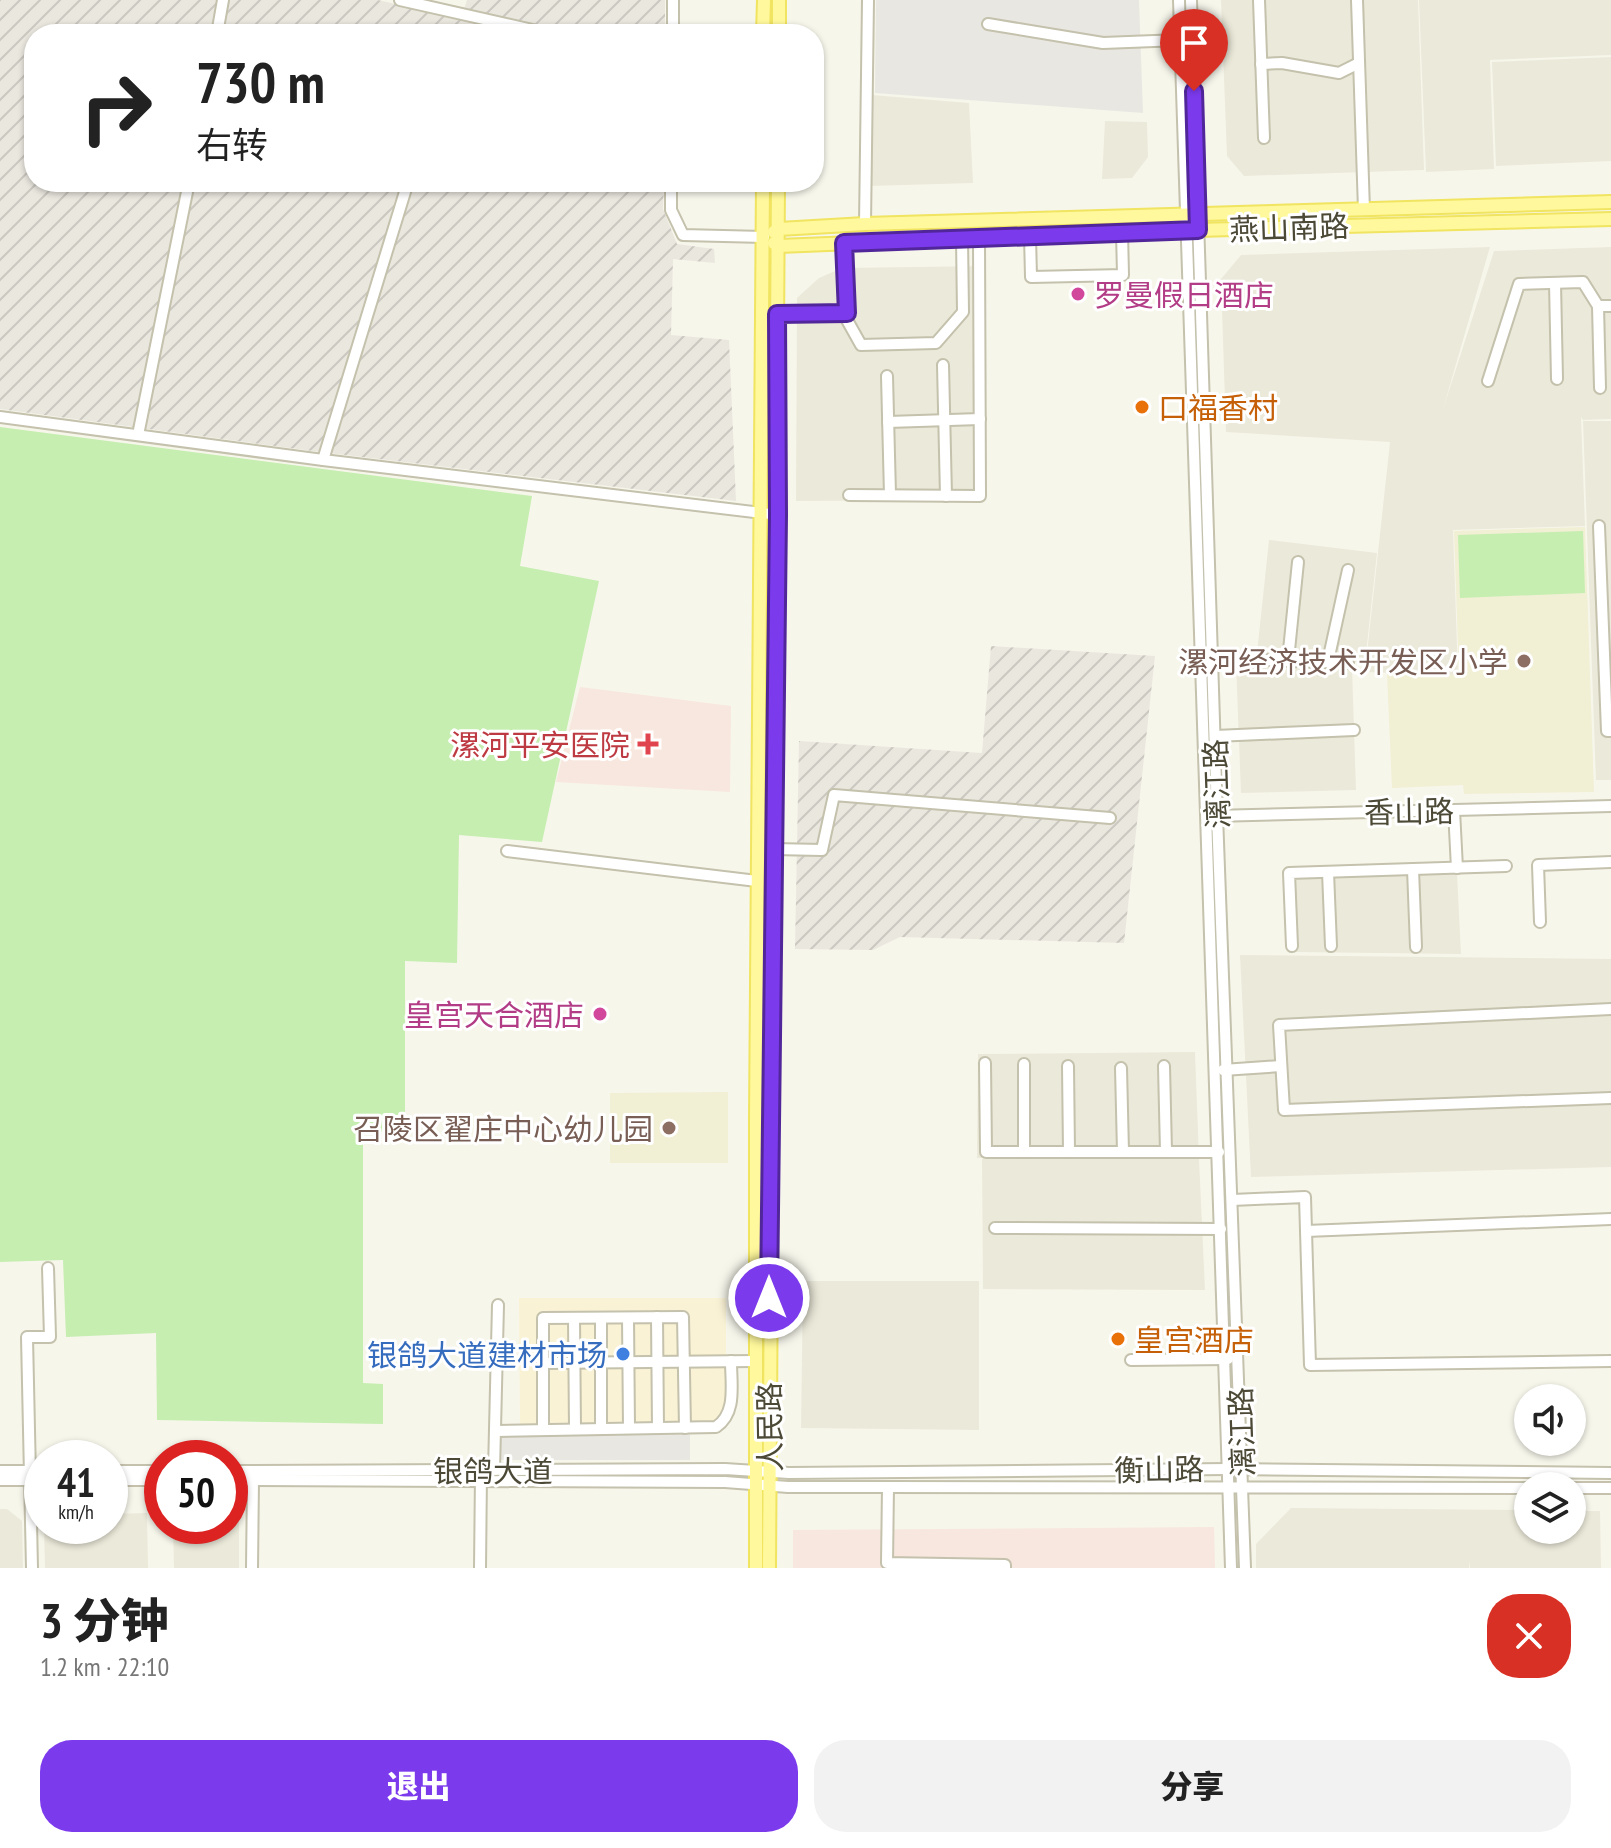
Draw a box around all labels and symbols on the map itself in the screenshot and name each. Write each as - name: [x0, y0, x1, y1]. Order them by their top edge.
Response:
- pin: [1160, 9, 1228, 91]
- street label: 燕山南路: [1228, 205, 1350, 249]
- place label: 罗曼假日酒店: [1094, 275, 1274, 314]
- marker: 罗曼假日酒店: [1069, 285, 1087, 303]
- place label: 口福香村: [1158, 388, 1278, 427]
- marker: 口福香村: [1133, 398, 1151, 416]
- place label: 漯河经济技术开发区小学: [1178, 642, 1508, 681]
- marker: 漯河经济技术开发区小学: [1515, 652, 1533, 670]
- place label: 漯河平安医院: [450, 725, 630, 764]
- marker: 漯河平安医院: [637, 733, 659, 755]
- street label: 漓江路: [1195, 738, 1237, 830]
- street label: 香山路: [1364, 791, 1454, 831]
- place label: 皇宫天合酒店: [404, 995, 584, 1034]
- marker: 皇宫天合酒店: [591, 1005, 609, 1023]
- place label: 召陵区翟庄中心幼儿园: [353, 1109, 653, 1148]
- marker: 召陵区翟庄中心幼儿园: [660, 1119, 678, 1137]
- position arrow: [727, 1256, 811, 1340]
- place label: 皇宫酒店: [1134, 1320, 1254, 1359]
- marker: 皇宫酒店: [1109, 1330, 1127, 1348]
- place label: 银鸽大道建材市场: [367, 1335, 607, 1374]
- marker: 银鸽大道建材市场: [614, 1345, 632, 1363]
- street label: 人民路: [749, 1382, 789, 1472]
- street label: 漓江路: [1220, 1386, 1262, 1478]
- speed limit sign: 50: [144, 1440, 248, 1544]
- street label: 衡山路: [1114, 1449, 1204, 1489]
- street label: 银鸽大道: [433, 1451, 553, 1490]

